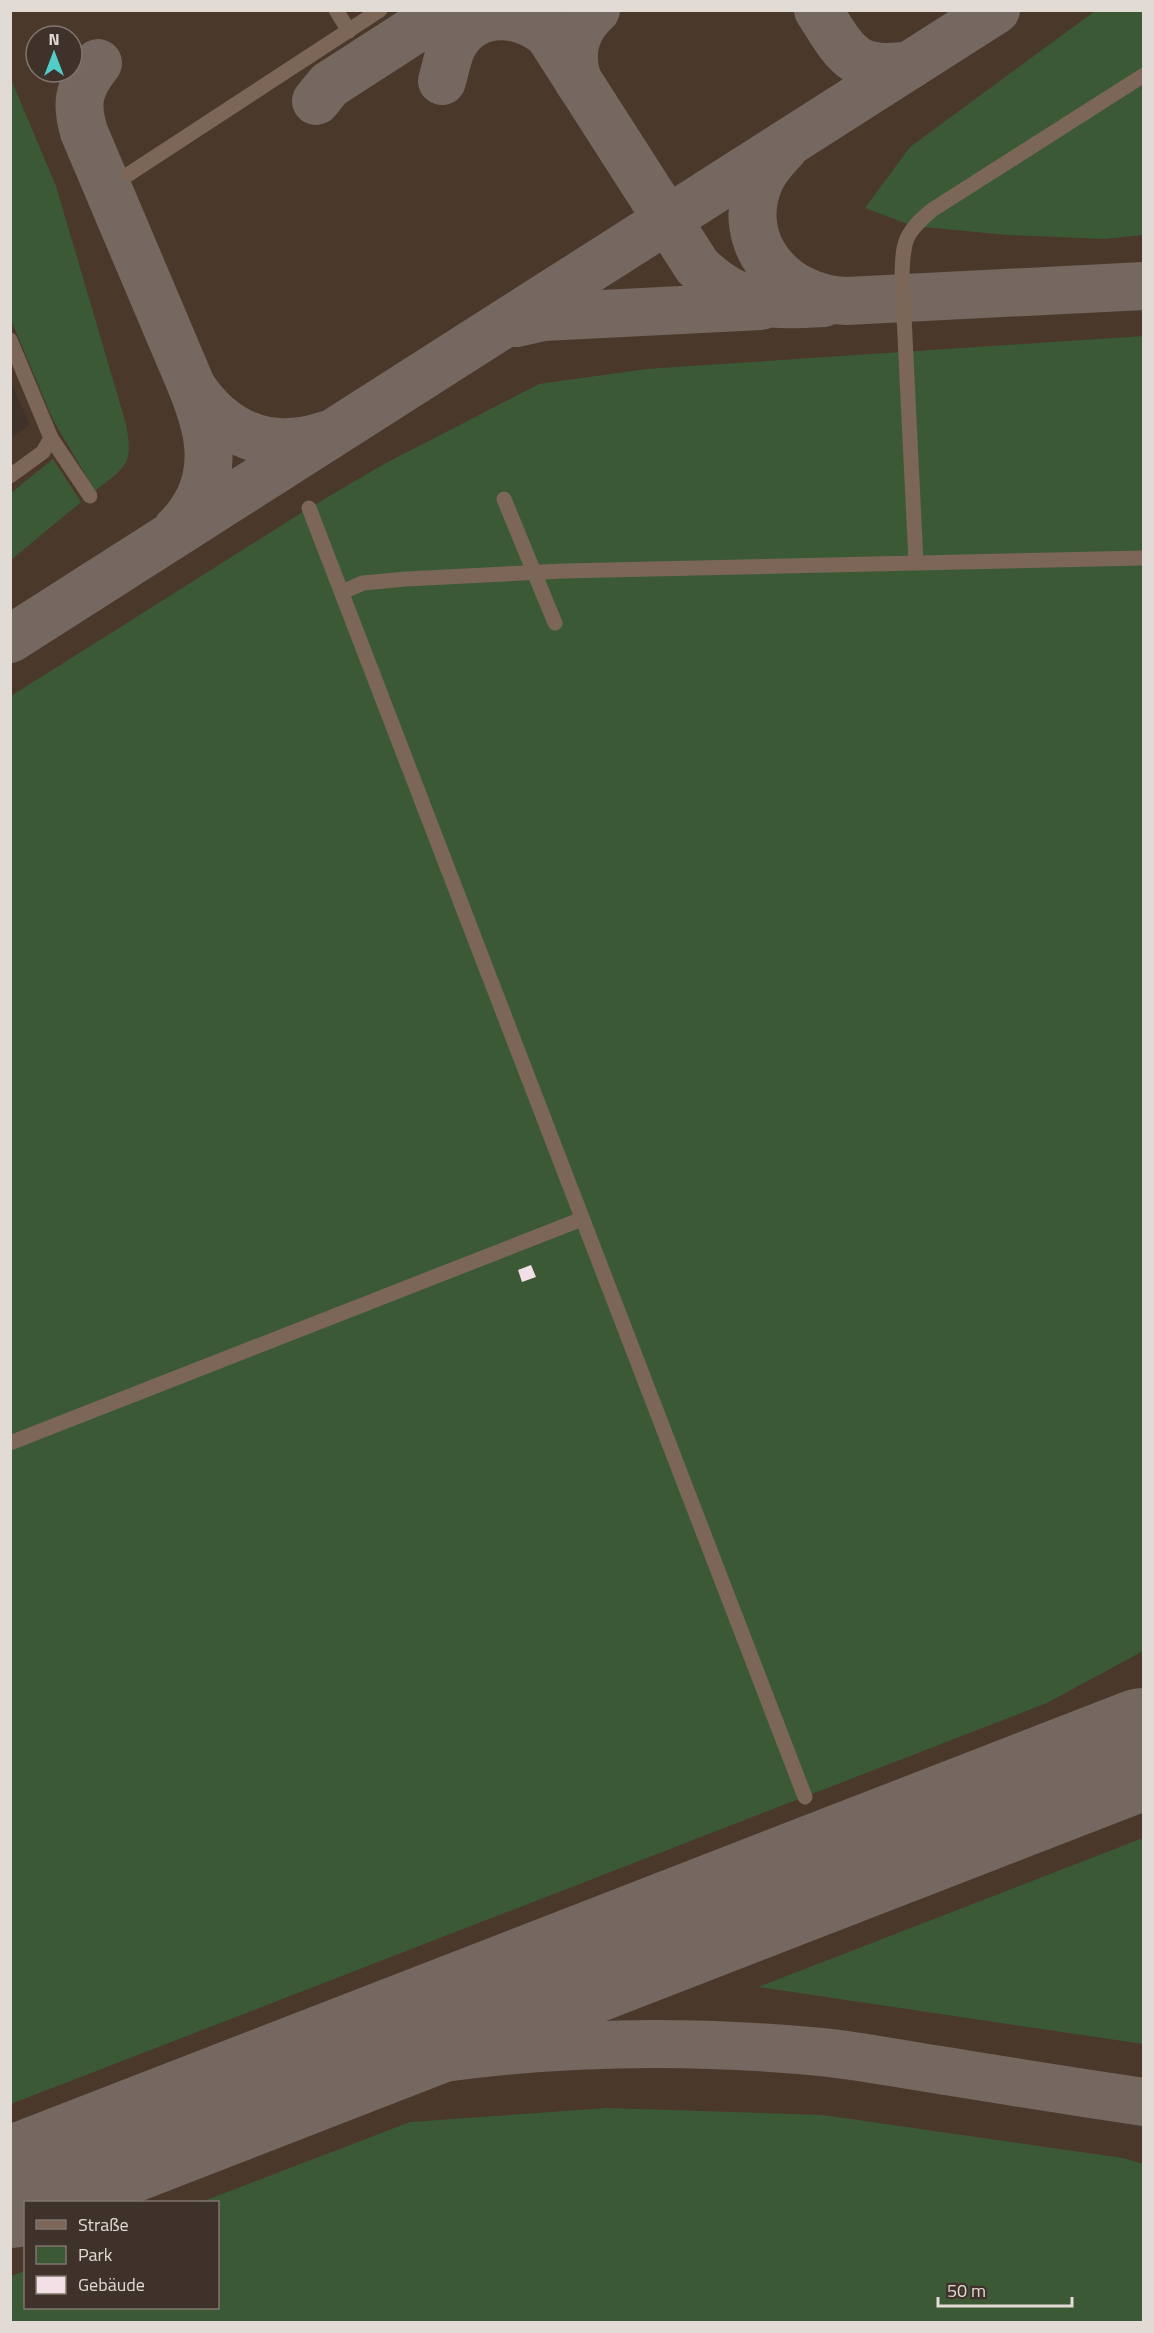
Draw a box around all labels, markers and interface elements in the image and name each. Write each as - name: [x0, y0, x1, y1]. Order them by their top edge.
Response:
- north arrow: [24, 24, 84, 84]
- text: N: [48, 27, 60, 51]
- legend: [24, 2201, 219, 2309]
- text: Straße: [78, 2211, 129, 2238]
- text: Park: [78, 2241, 113, 2268]
- scale bar: [938, 2270, 1072, 2308]
- text: Gebäude: [78, 2271, 145, 2298]
- text: 50 m: [947, 2277, 986, 2304]

